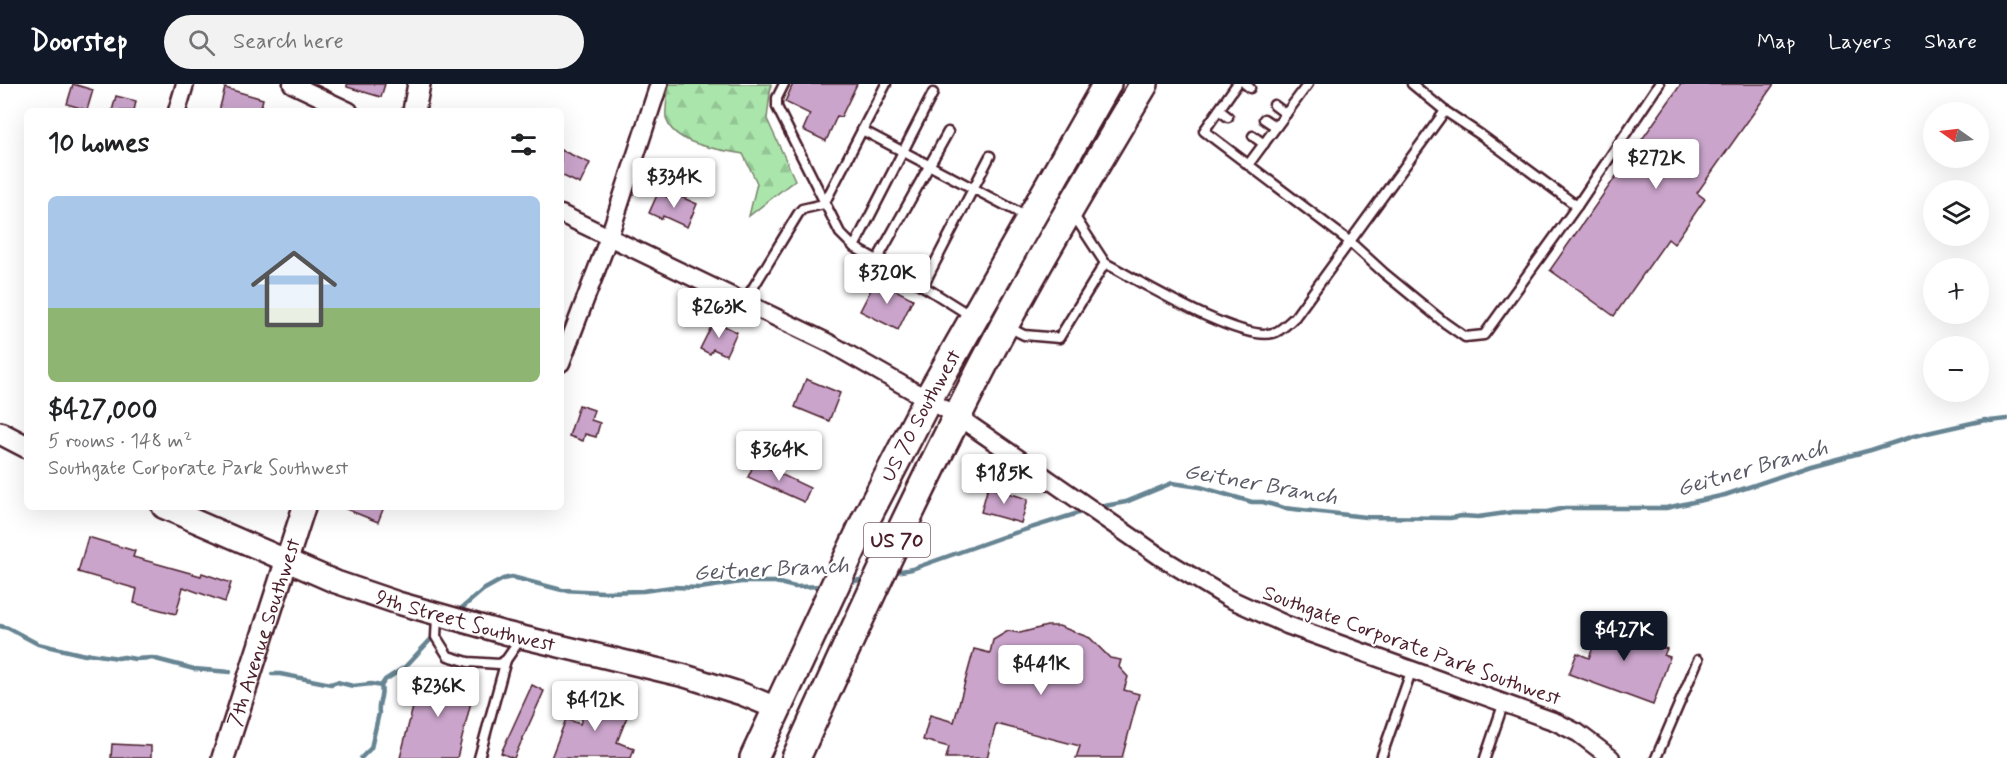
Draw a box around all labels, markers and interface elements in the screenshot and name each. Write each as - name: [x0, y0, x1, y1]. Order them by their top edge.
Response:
- search box: [164, 15, 584, 69]
- text: Doorstep: [30, 24, 128, 61]
- icon: search: [185, 26, 218, 59]
- text: Search here: [233, 28, 344, 56]
- text: Map: [1757, 28, 1795, 56]
- text: Layers: [1828, 28, 1891, 56]
- text: Share: [1924, 28, 1977, 56]
- north arrow: [1923, 102, 1989, 168]
- map controls: [1923, 102, 1989, 402]
- text: 10 homes: [48, 127, 149, 161]
- icon: filters: [507, 128, 540, 161]
- pin: $272K: [1614, 139, 1698, 190]
- text: $272K: [1627, 145, 1685, 172]
- pin: $334K: [632, 158, 716, 209]
- text: $334K: [646, 164, 702, 191]
- button: layers: [1923, 180, 1989, 246]
- icon: home: [240, 235, 348, 343]
- pin: $320K: [845, 254, 929, 305]
- button: +: [1923, 258, 1989, 324]
- text: $320K: [858, 260, 916, 287]
- pin: $263K: [677, 288, 761, 339]
- text: $263K: [692, 294, 746, 321]
- button: −: [1923, 336, 1989, 402]
- street label: US 70 Southwest: [875, 344, 969, 487]
- text: $427,000: [48, 394, 157, 428]
- text: 5 rooms · 148 m²: [48, 428, 192, 455]
- pin: $364K: [737, 431, 821, 482]
- water label: Geitner Branch: [1674, 434, 1831, 504]
- text: $364K: [750, 437, 808, 464]
- pin: $185K: [962, 454, 1046, 505]
- text: Southgate Corporate Park Southwest: [48, 455, 348, 482]
- water label: Geitner Branch: [1182, 458, 1340, 512]
- text: $185K: [976, 460, 1032, 487]
- road number: US 70: [864, 523, 930, 557]
- street label: 7th Avenue Southwest: [221, 534, 308, 731]
- water label: Geitner Branch: [693, 552, 850, 588]
- street label: Southgate Corporate Park Southwest: [1259, 579, 1565, 713]
- street label: 9th Street Southwest: [372, 583, 558, 660]
- pin: $427K: [1582, 611, 1666, 662]
- text: $427K: [1594, 617, 1654, 644]
- pin: $441K: [999, 645, 1083, 696]
- text: $441K: [1012, 651, 1070, 678]
- pin: $236K: [396, 667, 480, 718]
- text: $236K: [411, 673, 465, 700]
- pin: $412K: [553, 681, 637, 732]
- text: $412K: [566, 687, 624, 714]

